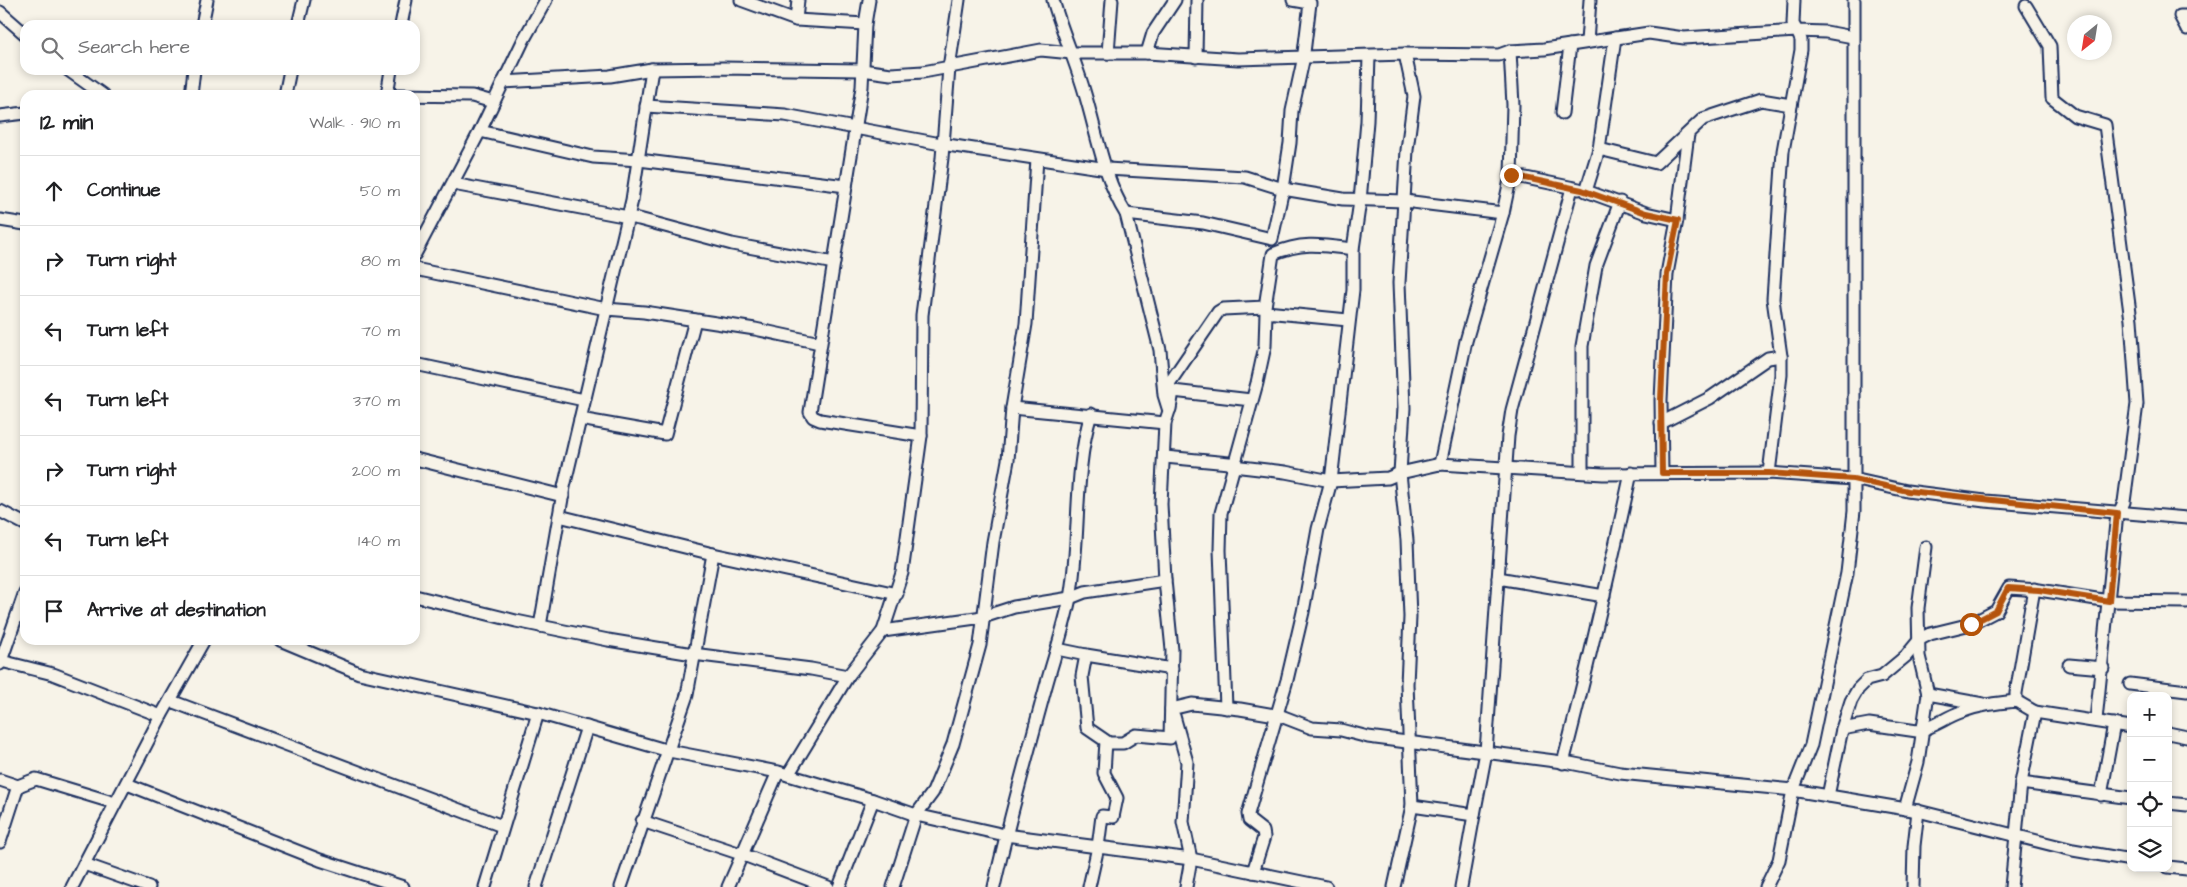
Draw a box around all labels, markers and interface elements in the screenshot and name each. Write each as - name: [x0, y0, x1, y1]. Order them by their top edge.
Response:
- north arrow: [2067, 15, 2112, 60]
- search box: [20, 20, 420, 75]
- icon: search: [38, 34, 66, 62]
- text: Search here: [78, 34, 190, 61]
- text: 12 min: [40, 108, 93, 137]
- text: Walk · 910 m: [309, 112, 400, 134]
- route end: [1500, 164, 1523, 187]
- icon: ahead: [40, 177, 68, 205]
- text: Continue: [87, 177, 161, 204]
- text: 50 m: [360, 180, 400, 202]
- icon: right: [40, 247, 68, 275]
- text: Turn right: [87, 247, 176, 274]
- text: 80 m: [361, 250, 400, 272]
- icon: left: [40, 317, 68, 345]
- text: Turn left: [87, 317, 168, 344]
- text: 70 m: [361, 320, 400, 342]
- icon: left: [40, 387, 68, 415]
- text: Turn left: [87, 387, 168, 414]
- text: 370 m: [353, 390, 400, 412]
- icon: right: [40, 457, 68, 485]
- text: Turn right: [87, 457, 176, 484]
- text: 200 m: [352, 460, 400, 482]
- icon: left: [40, 527, 68, 555]
- text: Turn left: [87, 527, 168, 554]
- text: 140 m: [358, 530, 400, 552]
- icon: arrive: [40, 597, 68, 625]
- text: Arrive at destination: [87, 597, 266, 624]
- route start: [1960, 613, 1983, 636]
- map controls: [2127, 692, 2172, 872]
- button: +: [2127, 692, 2172, 737]
- button: −: [2127, 737, 2172, 782]
- button: locate: [2127, 782, 2172, 827]
- button: layers: [2127, 827, 2172, 872]

